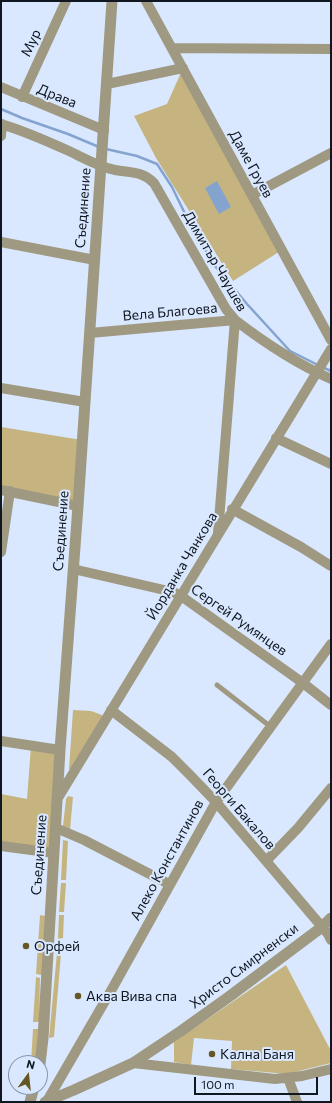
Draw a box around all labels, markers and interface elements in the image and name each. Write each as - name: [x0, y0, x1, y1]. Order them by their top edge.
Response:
- street label: Мур: [17, 27, 45, 59]
- street label: Драва: [35, 81, 79, 111]
- street label: Даме Груев: [226, 127, 276, 201]
- street label: Съединение: [72, 167, 94, 249]
- street label: Димитър Чаушев: [179, 208, 251, 314]
- street label: Вела Благоева: [122, 299, 218, 325]
- street label: Съединение: [50, 490, 72, 572]
- street label: Йорданка Чанкова: [143, 509, 221, 623]
- street label: Сергей Румянцев: [188, 581, 290, 659]
- street label: Георги Бакалов: [199, 765, 279, 853]
- street label: Алеко Константинов: [127, 797, 207, 923]
- street label: Съединение: [28, 814, 50, 896]
- street label: Христо Смирненски: [186, 920, 302, 1012]
- place label: Орфей: [34, 938, 80, 954]
- marker: Орфей: [21, 941, 31, 951]
- place label: Аква Вива спа: [86, 988, 177, 1004]
- marker: Аква Вива спа: [73, 991, 83, 1001]
- place label: Кална Баня: [220, 1046, 294, 1062]
- marker: Кална Баня: [207, 1049, 217, 1059]
- north arrow: [8, 1055, 48, 1095]
- text: N: [25, 1057, 37, 1071]
- scale bar: [196, 1069, 320, 1095]
- text: 100 m: [201, 1077, 235, 1091]

